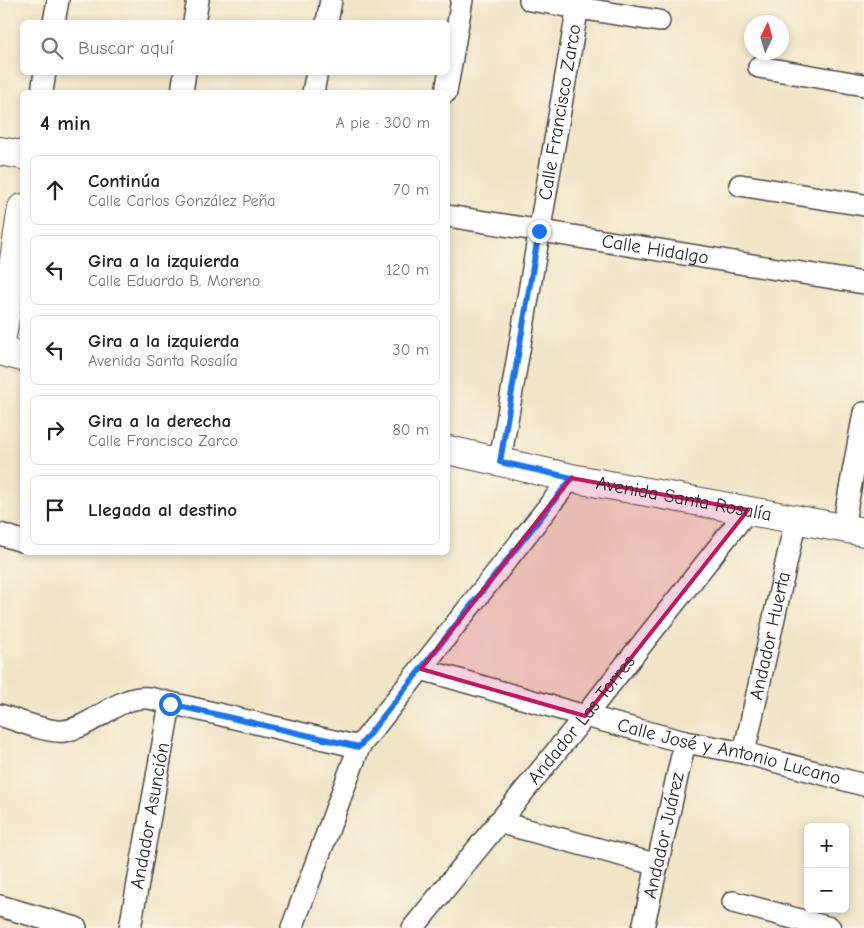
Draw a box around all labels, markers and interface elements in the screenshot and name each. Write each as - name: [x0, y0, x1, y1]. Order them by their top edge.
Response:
- north arrow: [744, 15, 789, 60]
- search box: [20, 20, 450, 75]
- street label: Calle Francisco Zarco: [534, 22, 586, 202]
- icon: search: [38, 34, 66, 62]
- text: Buscar aquí: [78, 37, 174, 59]
- text: 4 min: [40, 111, 91, 135]
- text: A pie · 300 m: [336, 114, 430, 132]
- text: Continúa: [88, 170, 160, 192]
- icon: ahead: [41, 176, 69, 204]
- text: 70 m: [393, 181, 429, 199]
- text: Calle Carlos González Peña: [88, 192, 276, 210]
- route end: [528, 220, 551, 243]
- street label: Calle Hidalgo: [600, 230, 710, 269]
- text: Gira a la izquierda: [88, 250, 239, 272]
- icon: left: [41, 256, 69, 284]
- text: 120 m: [386, 261, 429, 279]
- text: Calle Eduardo B. Moreno: [88, 272, 260, 290]
- text: Gira a la izquierda: [88, 330, 239, 352]
- icon: left: [41, 336, 69, 364]
- text: 30 m: [393, 341, 429, 359]
- text: Avenida Santa Rosalía: [88, 352, 238, 370]
- text: Gira a la derecha: [88, 410, 231, 432]
- icon: right: [41, 416, 69, 444]
- text: 80 m: [392, 421, 429, 439]
- text: Calle Francisco Zarco: [88, 432, 238, 450]
- street label: Avenida Santa Rosalía: [594, 472, 774, 526]
- icon: arrive: [41, 496, 69, 524]
- text: Llegada al destino: [88, 499, 237, 521]
- street label: Andador Huerta: [745, 570, 795, 702]
- street label: Andador Las Torres: [523, 651, 640, 789]
- route start: [159, 693, 182, 716]
- street label: Calle José y Antonio Lucano: [615, 714, 843, 789]
- street label: Andador Asunción: [126, 741, 174, 891]
- street label: Andador Juárez: [639, 770, 689, 901]
- map controls: [804, 823, 849, 913]
- button: +: [804, 823, 849, 868]
- button: −: [804, 868, 849, 913]

